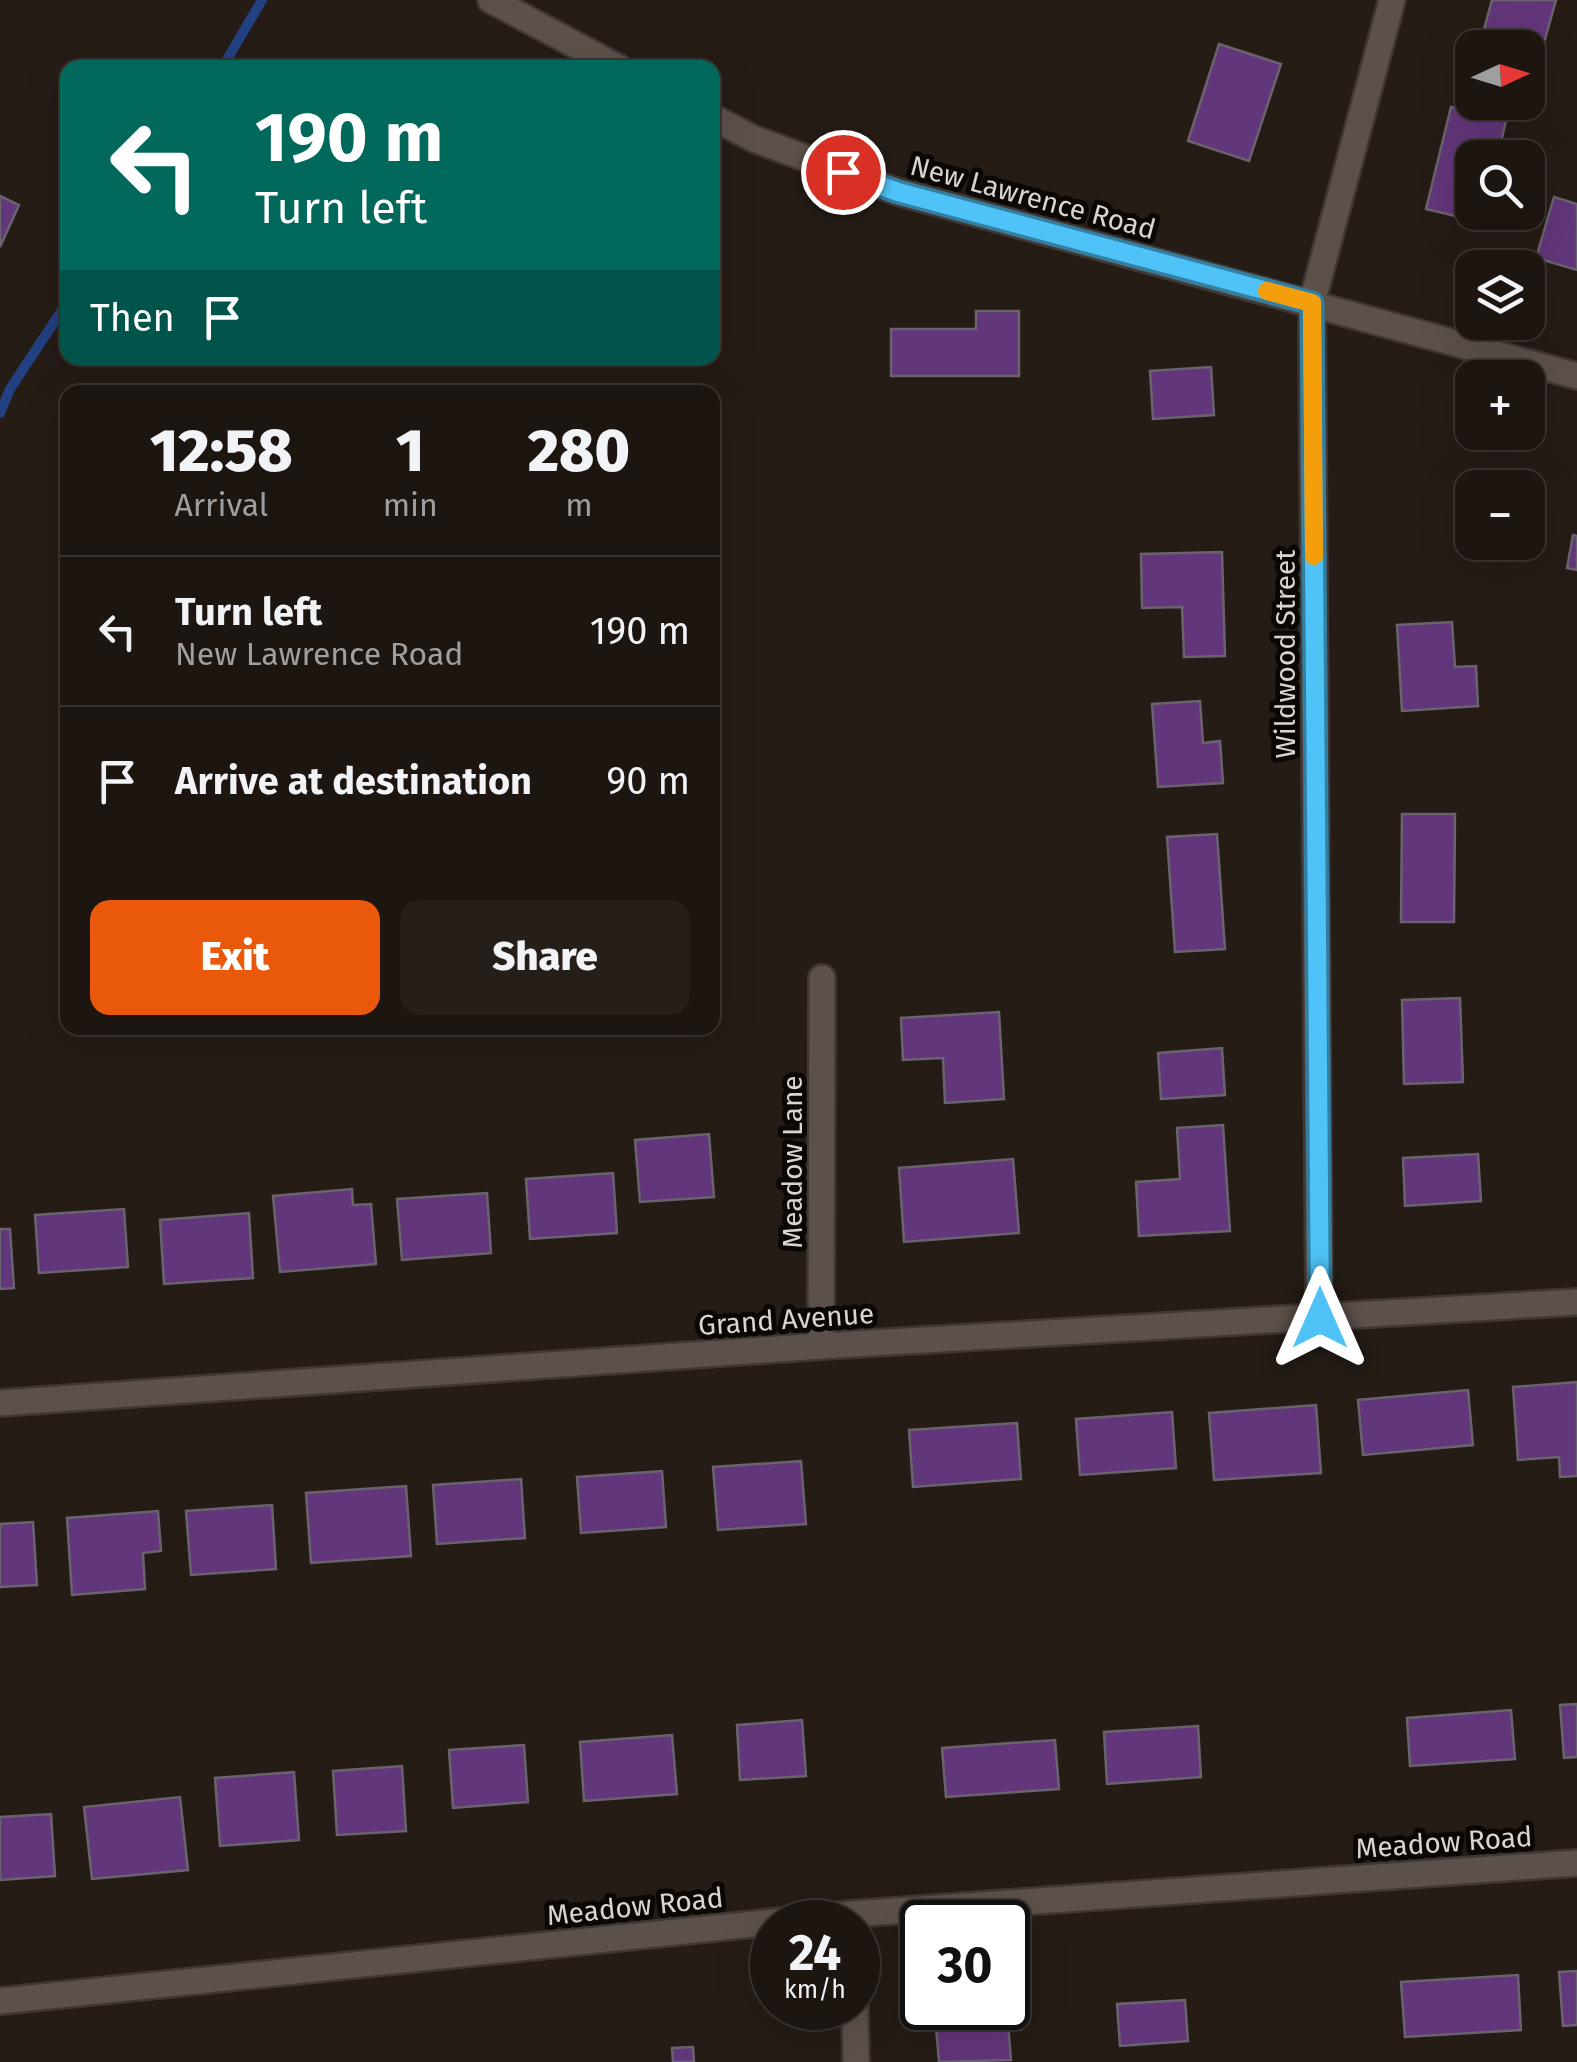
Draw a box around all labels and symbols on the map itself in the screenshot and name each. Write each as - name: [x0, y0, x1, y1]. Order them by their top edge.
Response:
- north arrow: [1455, 30, 1545, 120]
- pin: [801, 130, 886, 215]
- street label: New Lawrence Road: [907, 149, 1159, 246]
- street label: Wildwood Street: [1269, 549, 1302, 758]
- street label: Meadow Lane: [776, 1075, 809, 1249]
- position arrow: [1268, 1266, 1372, 1370]
- street label: Grand Avenue: [697, 1297, 875, 1342]
- street label: Meadow Road: [1355, 1820, 1534, 1865]
- street label: Meadow Road: [545, 1881, 725, 1932]
- speed limit sign: 30: [900, 1900, 1030, 2030]

